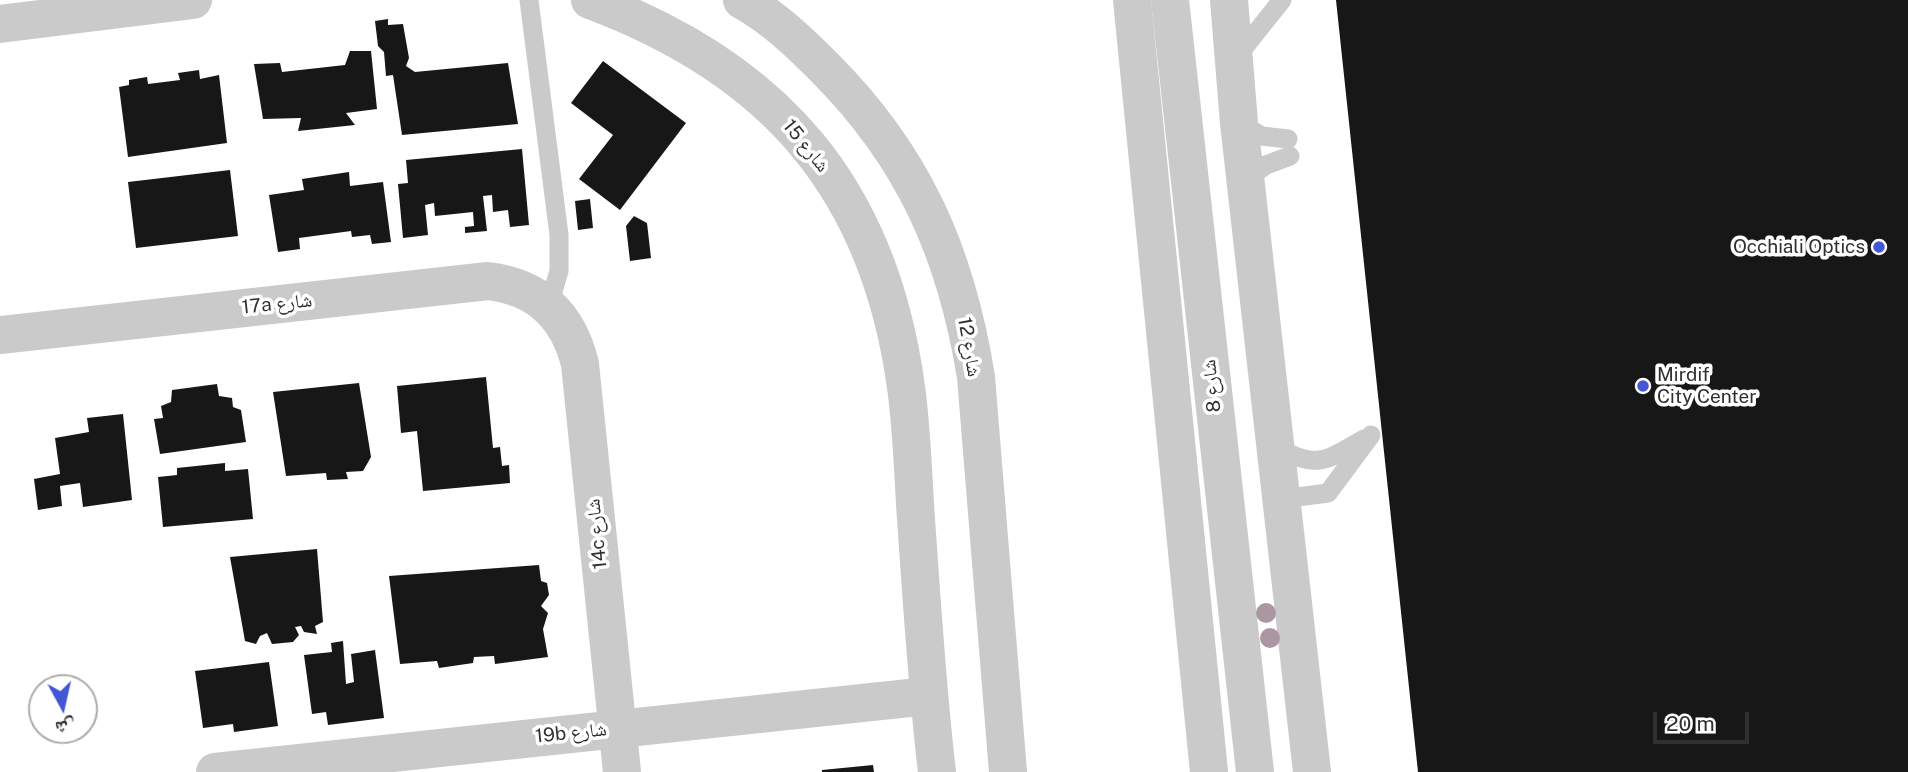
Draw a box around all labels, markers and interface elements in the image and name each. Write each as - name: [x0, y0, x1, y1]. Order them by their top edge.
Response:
- street label: شارع 15: [778, 115, 834, 177]
- place label: Occhiali Optics: [1733, 236, 1865, 258]
- marker: Occhiali Optics: [1871, 239, 1887, 255]
- street label: 17a شارع: [241, 289, 313, 319]
- street label: شارع 12: [953, 316, 985, 378]
- street label: شارع 8: [1198, 358, 1226, 414]
- place label: Mirdif City Center: [1657, 364, 1757, 408]
- marker: Mirdif City Center: [1635, 378, 1651, 394]
- street label: 14c شارع: [582, 498, 612, 570]
- north arrow: [28, 674, 98, 744]
- scale bar: [1656, 698, 1752, 742]
- text: 20 m: [1666, 711, 1715, 736]
- text: ش: [54, 716, 77, 740]
- street label: 19b شارع: [534, 718, 608, 748]

